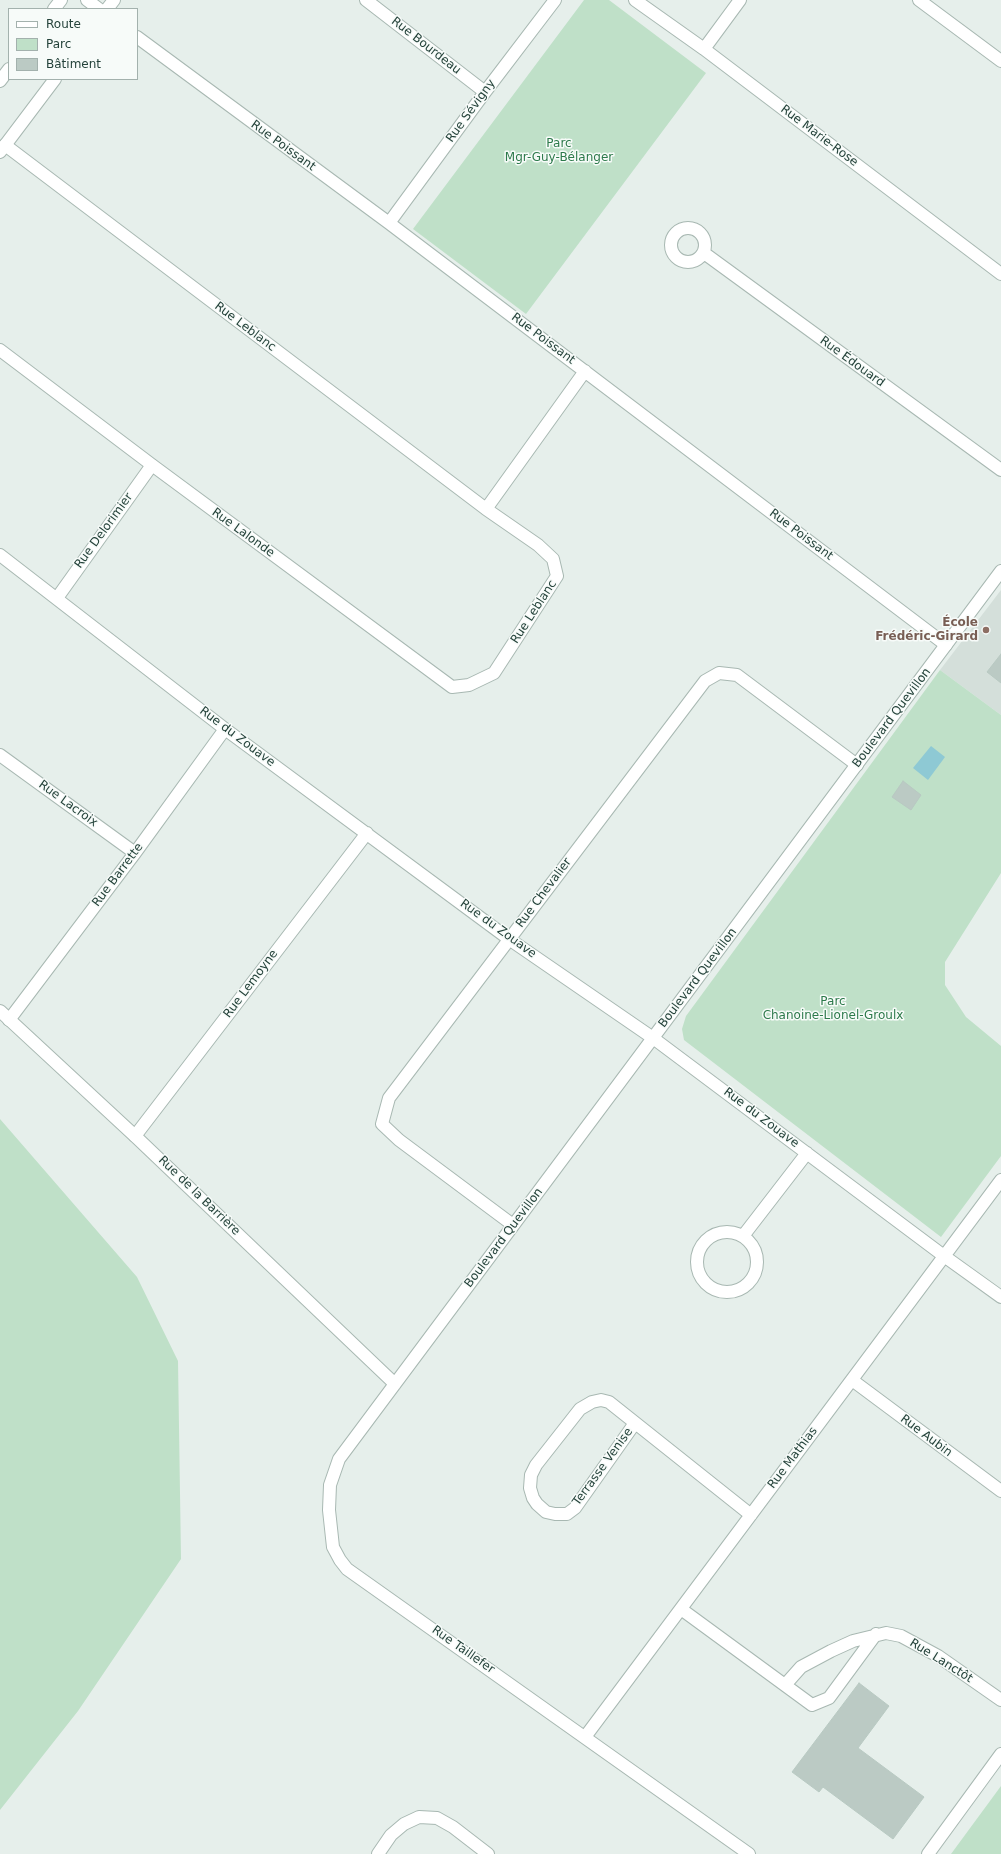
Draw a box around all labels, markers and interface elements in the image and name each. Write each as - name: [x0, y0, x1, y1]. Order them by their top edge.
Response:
- legend: [8, 8, 138, 80]
- street label: Rue Bourdeau: [388, 14, 464, 78]
- text: Route: [46, 17, 81, 31]
- text: Parc: [46, 37, 71, 51]
- text: Bâtiment: [46, 57, 101, 71]
- street label: Rue Sévigny: [443, 77, 499, 145]
- street label: Rue Marie-Rose: [778, 102, 860, 170]
- street label: Rue Poissant: [248, 118, 318, 174]
- park label: Parc Mgr-Guy-Bélanger: [505, 137, 613, 165]
- street label: Rue Leblanc: [212, 299, 278, 355]
- street label: Rue Poissant: [508, 310, 578, 368]
- street label: Rue Édouard: [817, 334, 887, 390]
- street label: Rue Delorimier: [72, 491, 136, 571]
- street label: Rue Lalonde: [209, 505, 277, 561]
- street label: Rue Poissant: [766, 506, 836, 564]
- street label: Rue Leblanc: [508, 577, 560, 647]
- place label: École Frédéric-Girard: [875, 616, 978, 644]
- marker: École Frédéric-Girard: [981, 625, 991, 635]
- street label: Boulevard Quevillon: [850, 665, 934, 771]
- street label: Rue du Zouave: [196, 704, 278, 770]
- street label: Rue Lacroix: [36, 778, 100, 830]
- street label: Rue Barrette: [89, 840, 147, 910]
- street label: Rue Chevalier: [513, 855, 575, 931]
- street label: Rue du Zouave: [457, 897, 539, 961]
- street label: Boulevard Quevillon: [656, 925, 740, 1031]
- street label: Rue Lemoyne: [221, 947, 281, 1021]
- park label: Parc Chanoine-Lionel-Groulx: [763, 995, 903, 1023]
- street label: Rue du Zouave: [720, 1085, 802, 1151]
- street label: Rue de la Barrière: [155, 1153, 243, 1239]
- street label: Boulevard Quevillon: [462, 1185, 546, 1291]
- street label: Rue Aubin: [897, 1412, 955, 1460]
- street label: Rue Mathias: [765, 1424, 821, 1492]
- street label: Terrasse Venise: [570, 1425, 636, 1509]
- street label: Rue Taillefer: [429, 1623, 497, 1677]
- street label: Rue Lanctôt: [907, 1636, 975, 1686]

